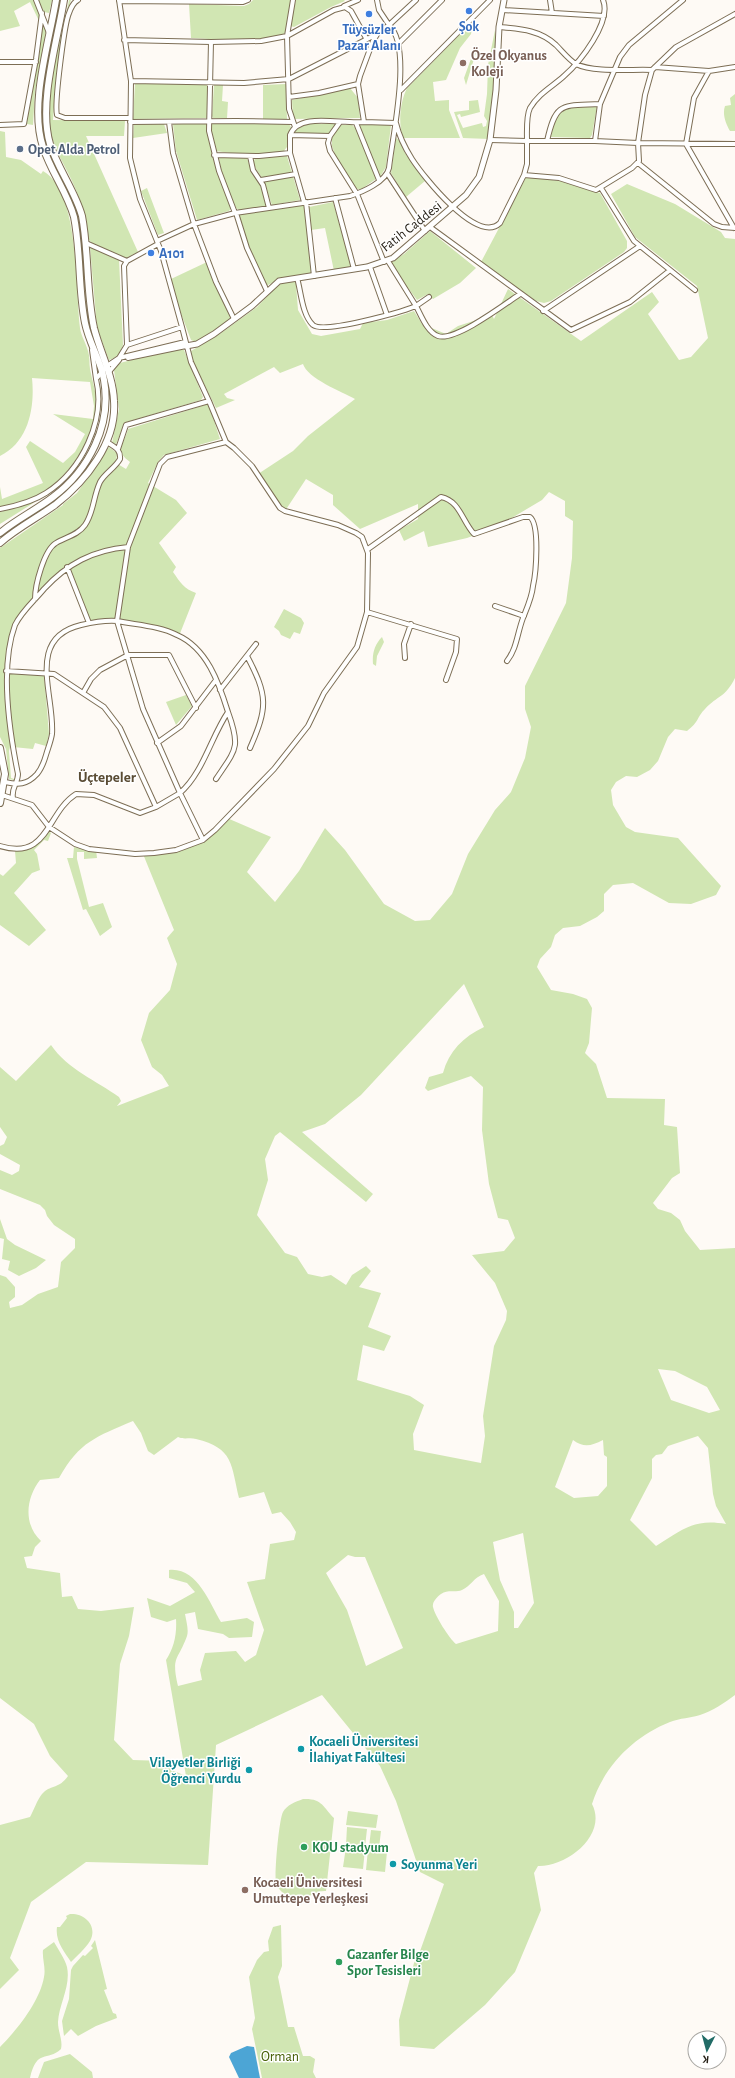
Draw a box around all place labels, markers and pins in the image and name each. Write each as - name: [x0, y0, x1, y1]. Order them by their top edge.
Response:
- marker: Şok: [464, 6, 474, 16]
- marker: Tüysüzler Pazar Alanı: [364, 9, 374, 19]
- place label: Şok: [459, 20, 479, 34]
- place label: Tüysüzler Pazar Alanı: [337, 23, 401, 53]
- place label: Özel Okyanus Koleji: [471, 47, 547, 79]
- marker: Özel Okyanus Koleji: [458, 58, 468, 68]
- place label: Opet Alda Petrol: [28, 143, 120, 157]
- marker: Opet Alda Petrol: [15, 144, 25, 154]
- place label: A101: [159, 247, 185, 261]
- marker: A101: [146, 248, 156, 258]
- place label: Kocaeli Üniversitesi İlahiyat Fakültesi: [309, 1733, 418, 1765]
- marker: Kocaeli Üniversitesi İlahiyat Fakültesi: [296, 1744, 306, 1754]
- place label: Vilayetler Birliği Öğrenci Yurdu: [150, 1756, 242, 1786]
- marker: Vilayetler Birliği Öğrenci Yurdu: [244, 1765, 254, 1775]
- place label: KOU stadyum: [312, 1841, 389, 1855]
- marker: KOU stadyum: [299, 1842, 309, 1852]
- place label: Soyunma Yeri: [401, 1858, 477, 1872]
- marker: Soyunma Yeri: [388, 1859, 398, 1869]
- place label: Kocaeli Üniversitesi Umuttepe Yerleşkesi: [253, 1874, 369, 1906]
- marker: Kocaeli Üniversitesi Umuttepe Yerleşkesi: [240, 1885, 250, 1895]
- place label: Gazanfer Bilge Spor Tesisleri: [347, 1948, 429, 1978]
- marker: Gazanfer Bilge Spor Tesisleri: [334, 1957, 344, 1967]

